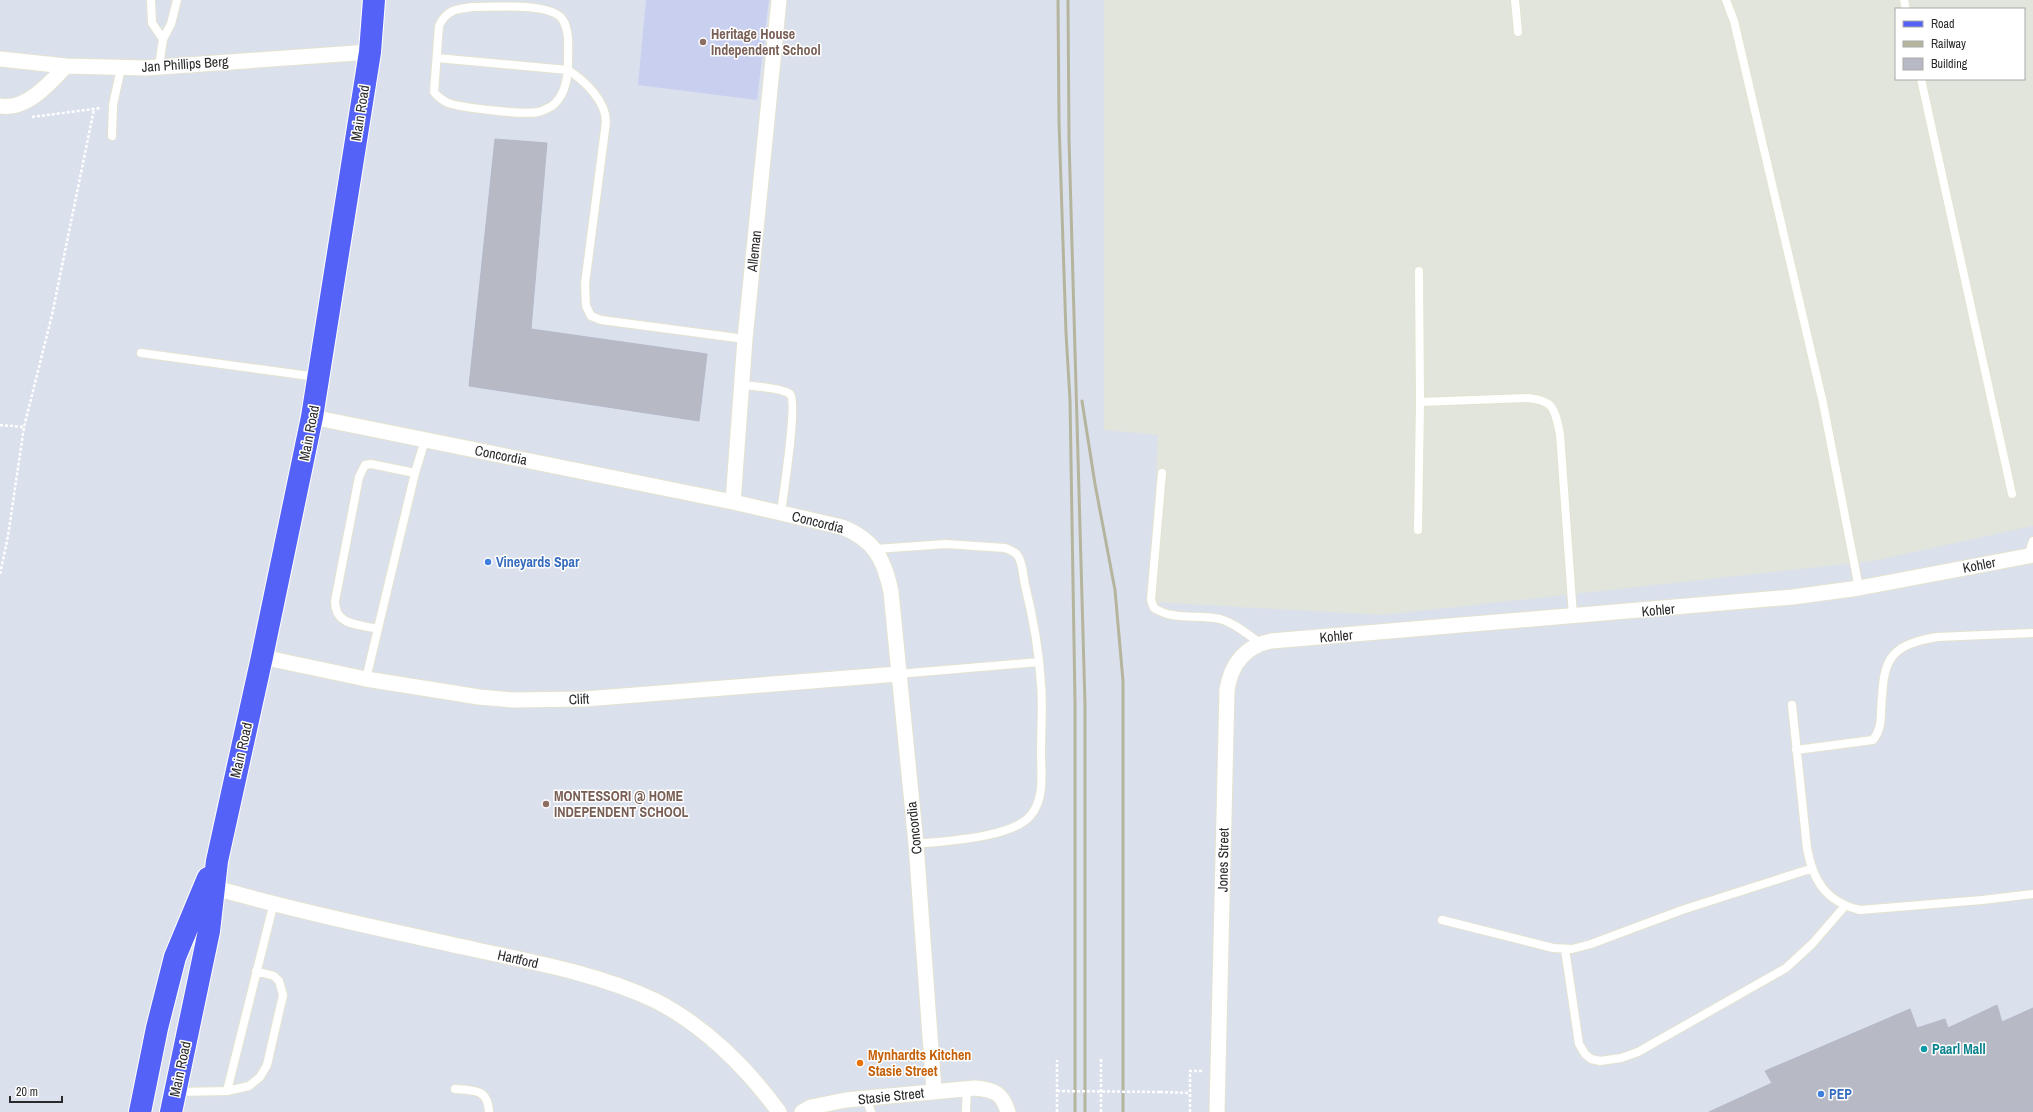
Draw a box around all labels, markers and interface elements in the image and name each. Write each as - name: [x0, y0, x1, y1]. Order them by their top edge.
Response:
- legend: [1895, 8, 2025, 80]
- text: Road: [1931, 16, 1955, 32]
- place label: Heritage House Independent School: [711, 25, 821, 59]
- text: Railway: [1931, 36, 1966, 52]
- marker: Heritage House Independent School: [698, 37, 708, 47]
- street label: Jan Phillips Berg: [141, 52, 230, 76]
- text: Building: [1931, 56, 1968, 72]
- street label: Main Road: [347, 84, 373, 142]
- street label: Alleman: [743, 229, 765, 274]
- street label: Main Road: [295, 404, 323, 462]
- street label: Concordia: [473, 441, 529, 469]
- street label: Concordia: [790, 507, 846, 537]
- place label: Vineyards Spar: [496, 553, 580, 571]
- street label: Kohler: [1961, 553, 1997, 577]
- marker: Vineyards Spar: [483, 557, 493, 567]
- street label: Kohler: [1641, 600, 1675, 620]
- street label: Kohler: [1319, 626, 1353, 646]
- street label: Clift: [568, 689, 590, 709]
- street label: Main Road: [226, 721, 256, 779]
- place label: MONTESSORI @ HOME INDEPENDENT SCHOOL: [554, 787, 689, 821]
- marker: MONTESSORI @ HOME INDEPENDENT SCHOOL: [541, 799, 551, 809]
- street label: Concordia: [902, 800, 926, 855]
- street label: Jones Street: [1213, 828, 1233, 892]
- street label: Hartford: [496, 946, 540, 972]
- street label: Main Road: [165, 1040, 195, 1098]
- place label: Paarl Mall: [1932, 1040, 1986, 1058]
- marker: Paarl Mall: [1919, 1044, 1929, 1054]
- place label: Mynhardts Kitchen Stasie Street: [868, 1046, 971, 1080]
- marker: Mynhardts Kitchen Stasie Street: [855, 1058, 865, 1068]
- scale bar: [10, 1078, 62, 1104]
- text: 20 m: [16, 1084, 38, 1100]
- street label: Stasie Street: [857, 1084, 925, 1108]
- place label: PEP: [1829, 1085, 1852, 1103]
- marker: PEP: [1816, 1089, 1826, 1099]

